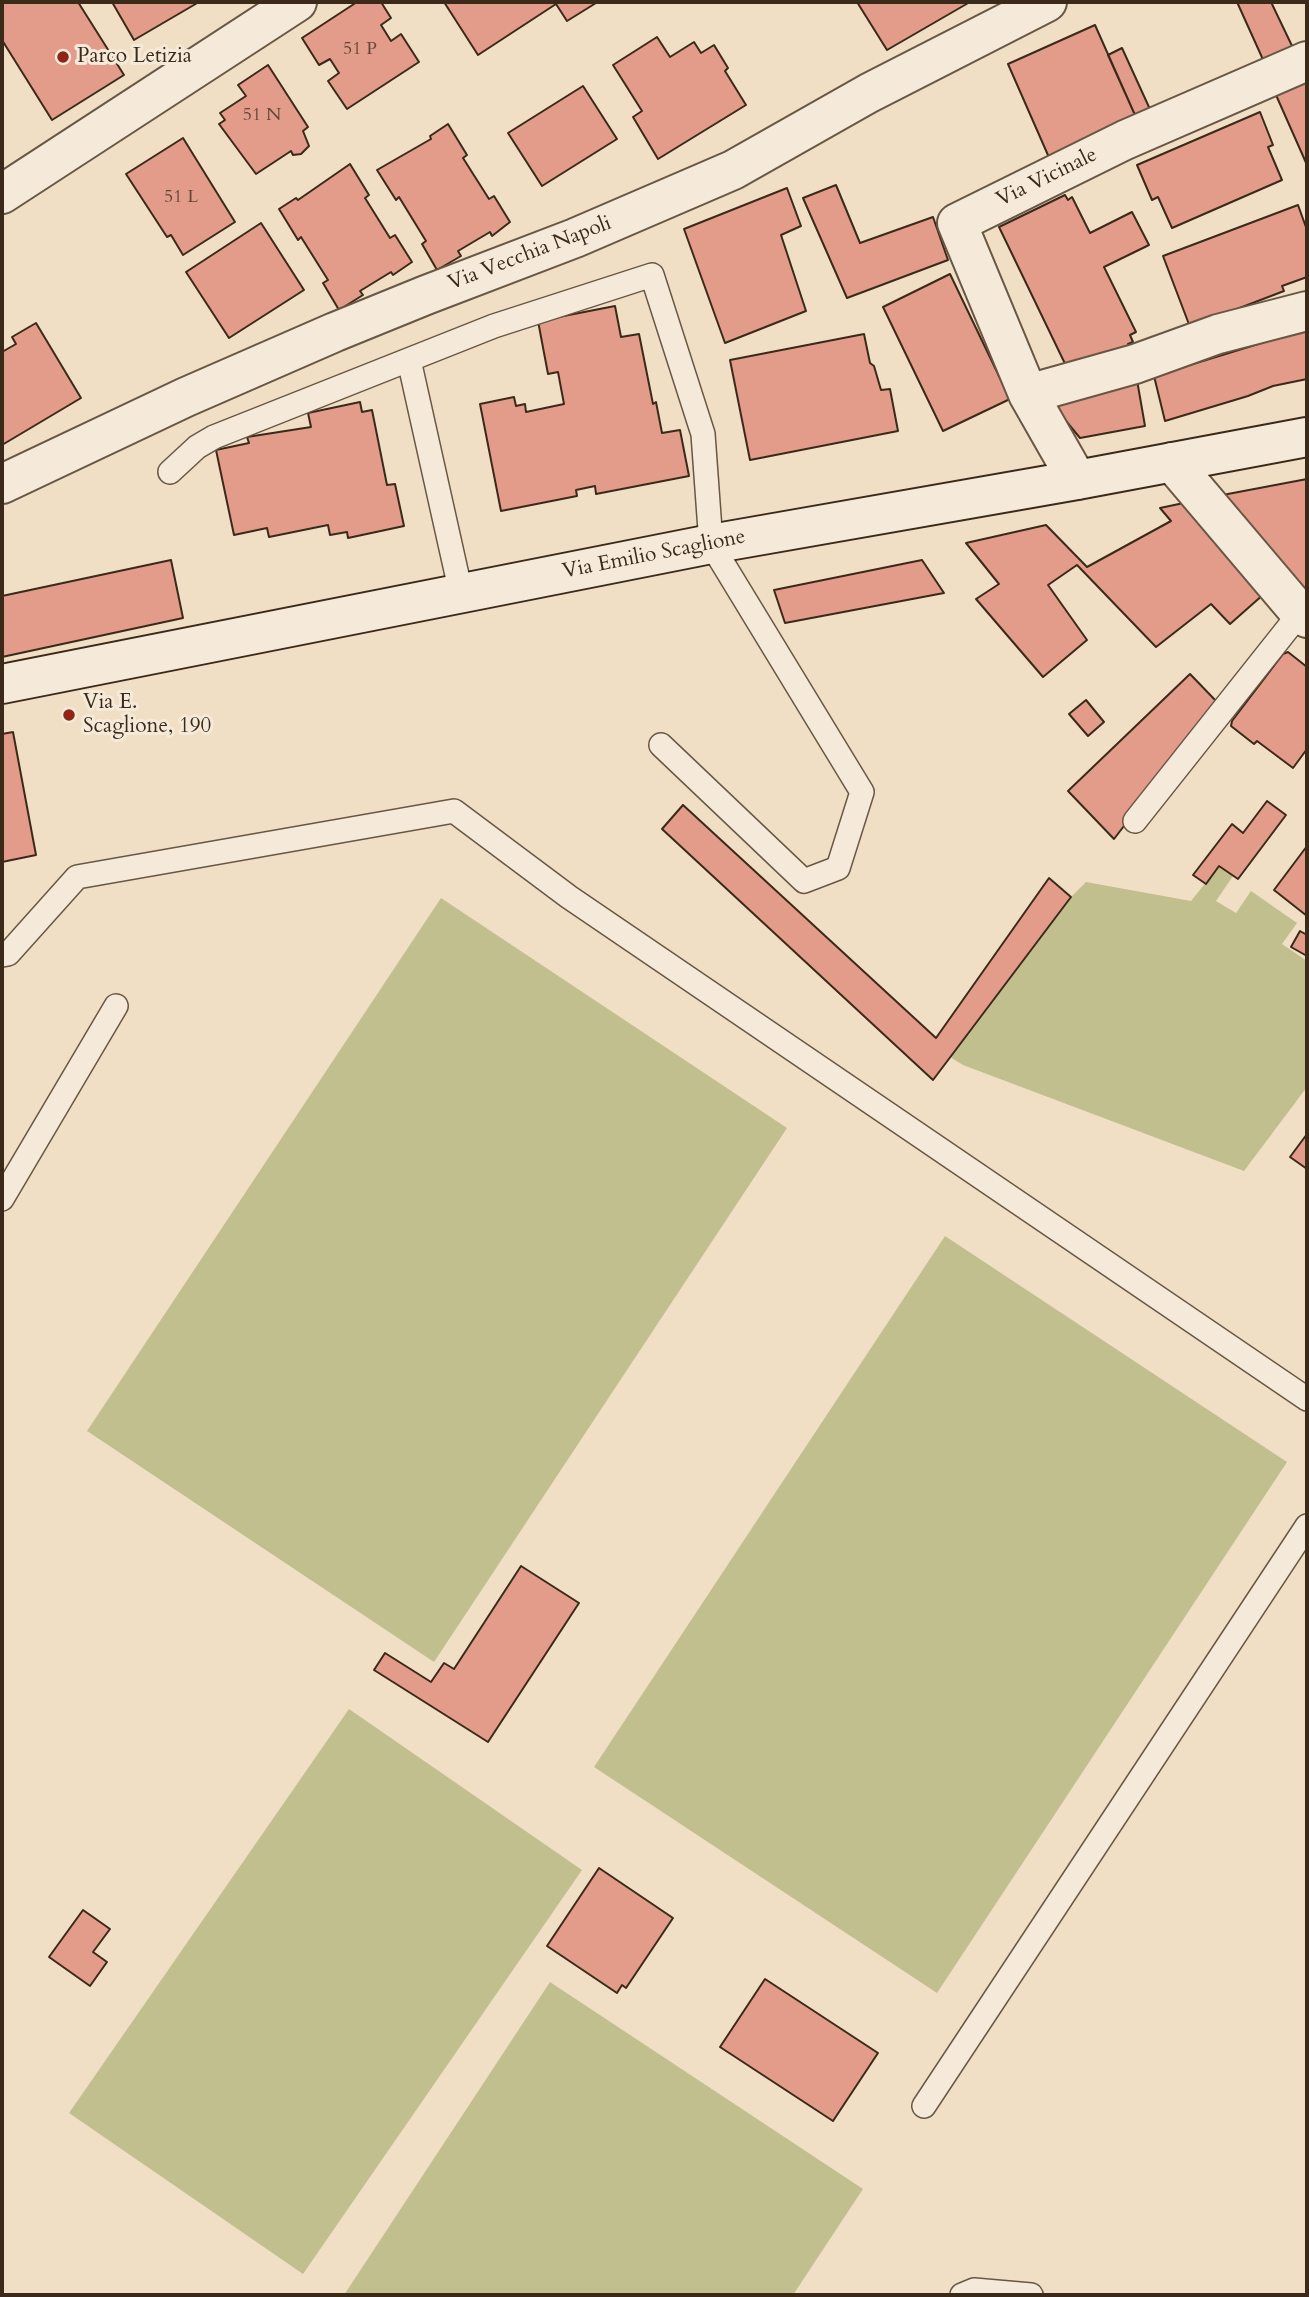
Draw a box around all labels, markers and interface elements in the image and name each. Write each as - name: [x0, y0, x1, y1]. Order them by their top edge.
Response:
- house number: 51 P: [343, 39, 377, 61]
- place label: Parco Letizia: [77, 44, 192, 70]
- marker: Parco Letizia: [55, 49, 71, 65]
- house number: 51 N: [243, 105, 281, 127]
- street label: Via Vicinale: [993, 143, 1101, 213]
- house number: 51 L: [164, 187, 198, 209]
- street label: Via Vecchia Napoli: [445, 211, 615, 297]
- street label: Via Emilio Scaglione: [560, 525, 748, 585]
- place label: Via E. Scaglione, 190: [83, 690, 211, 740]
- marker: Via E. Scaglione, 190: [61, 707, 77, 723]

